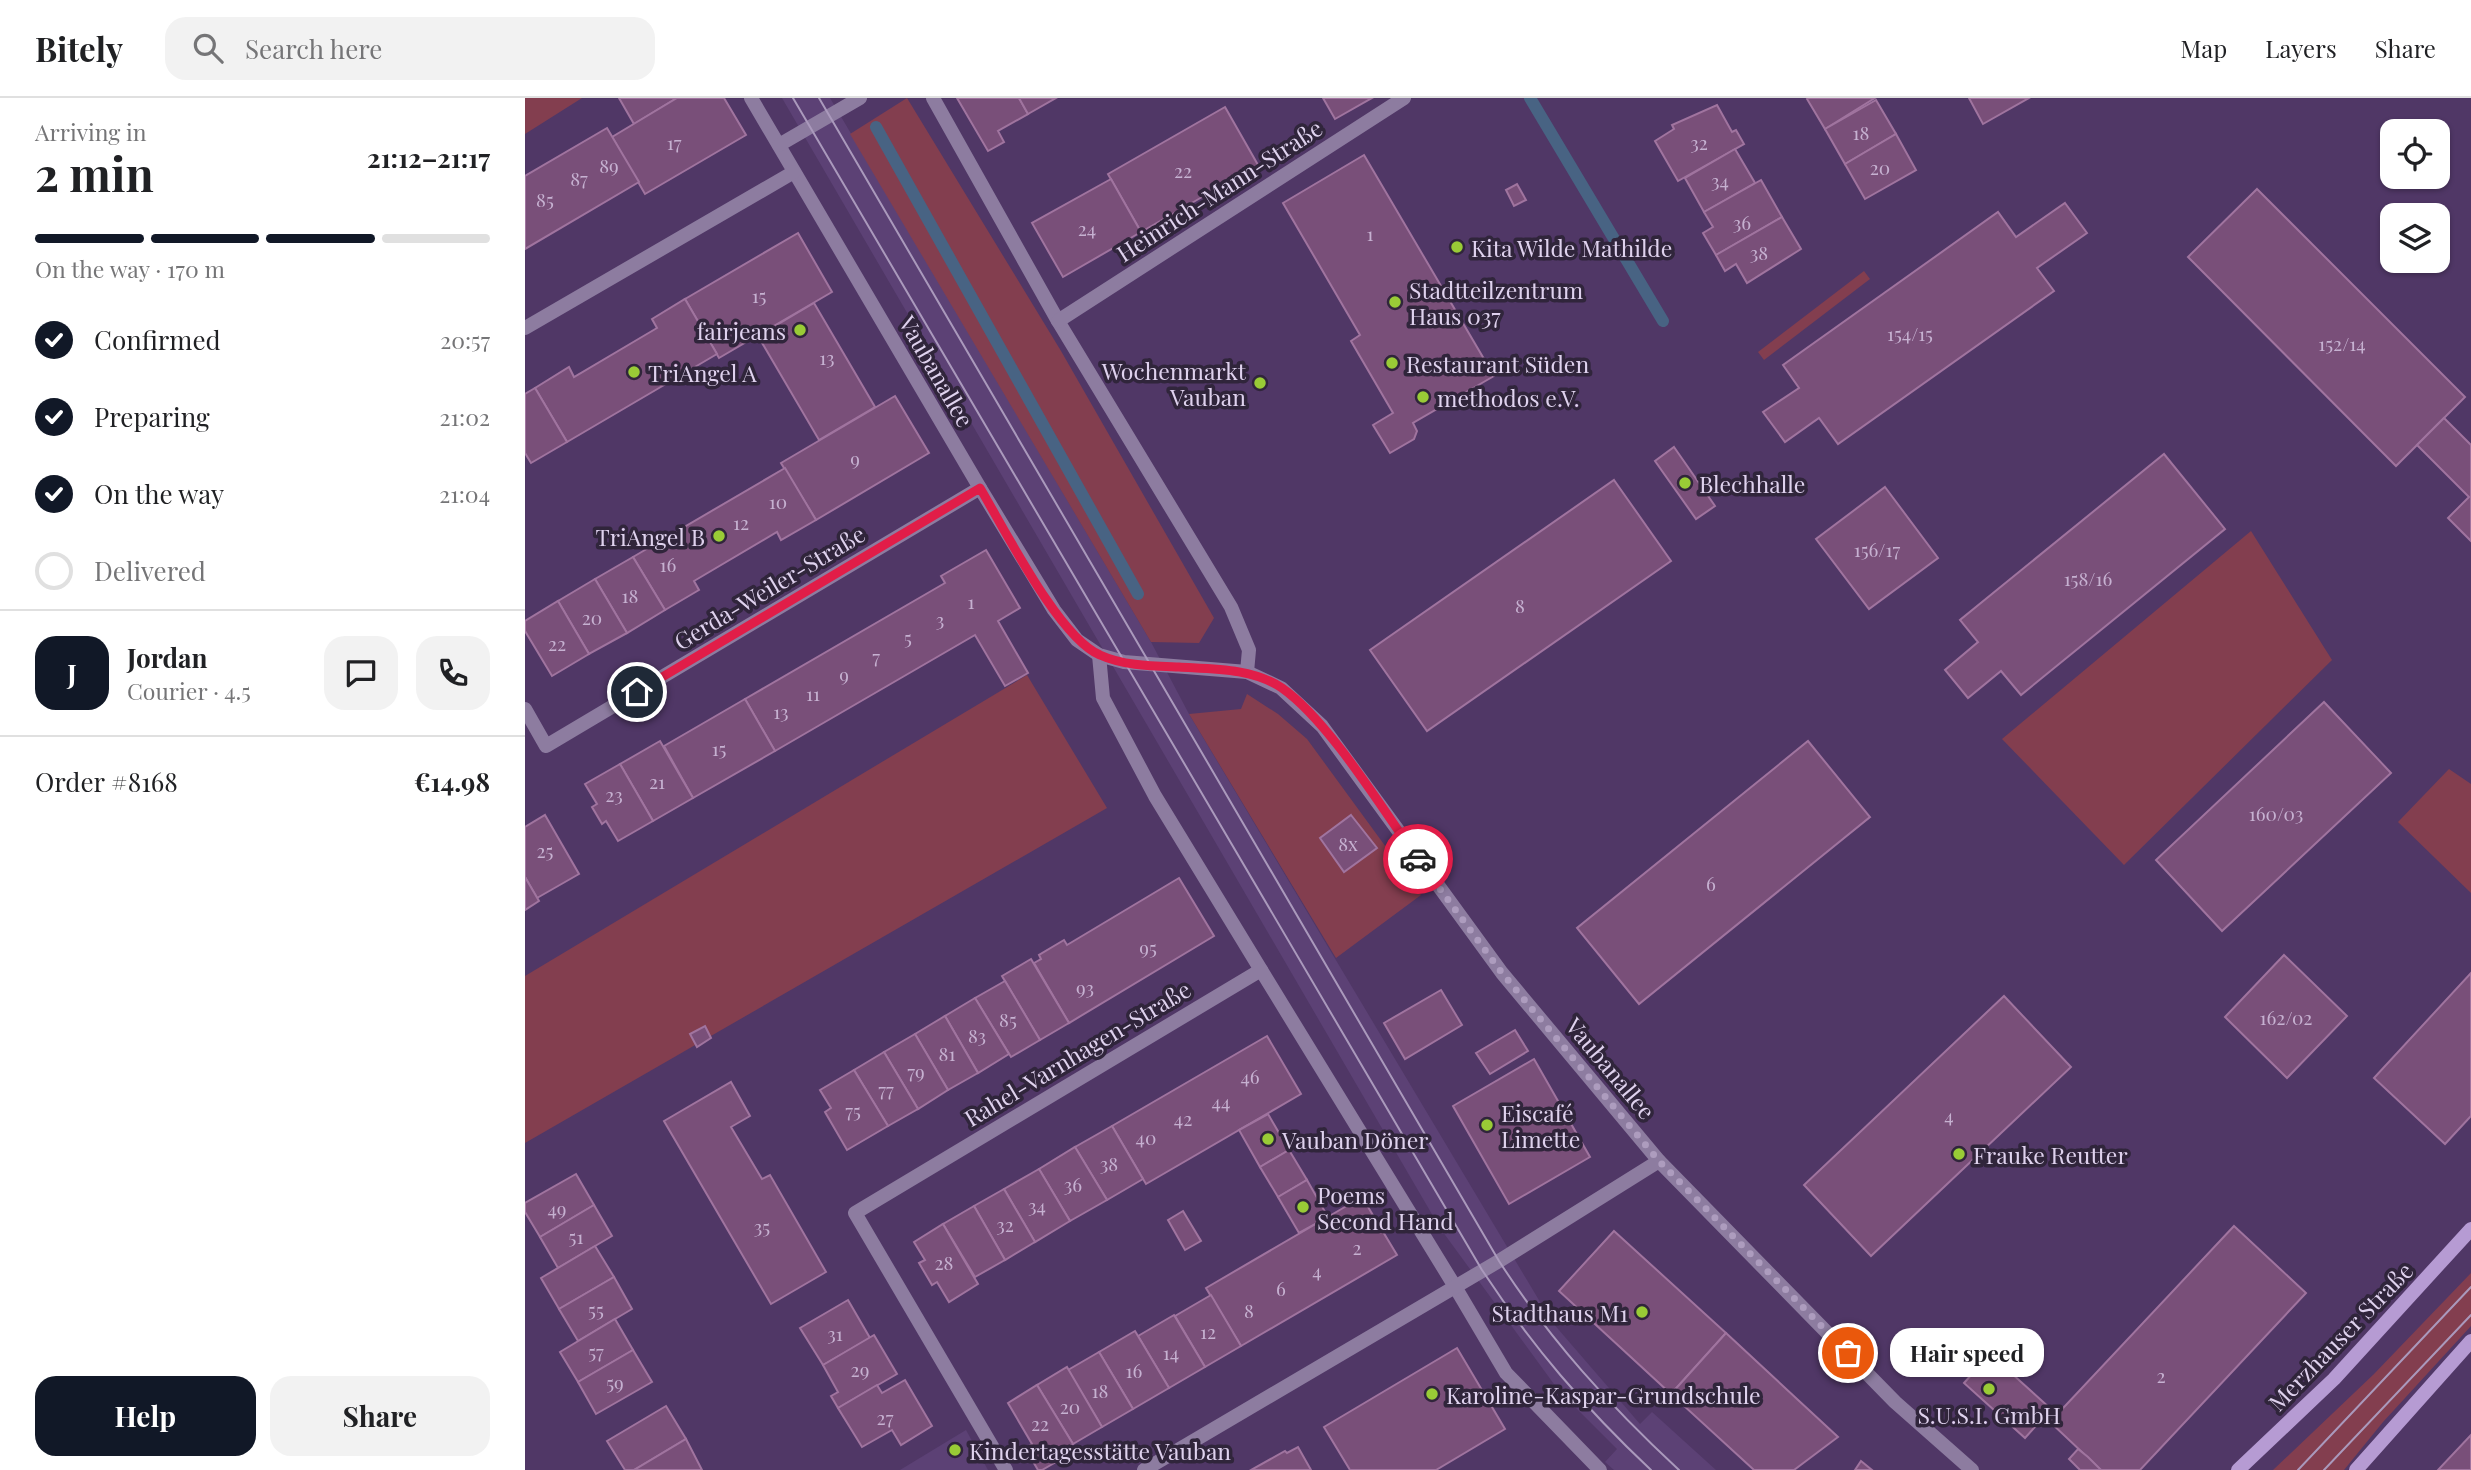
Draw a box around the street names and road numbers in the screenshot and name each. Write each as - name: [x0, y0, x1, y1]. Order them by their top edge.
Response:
- street label: Heinrich-Mann-Straße: [1110, 112, 1328, 268]
- street label: Vaubanallee: [892, 309, 981, 432]
- street label: Gerda-Weiler-Straße: [668, 518, 870, 656]
- street label: Rahel-Varnhagen-Straße: [958, 973, 1196, 1133]
- street label: Vaubanallee: [1559, 1010, 1663, 1125]
- street label: Merzhauser Straße: [2261, 1255, 2419, 1417]

